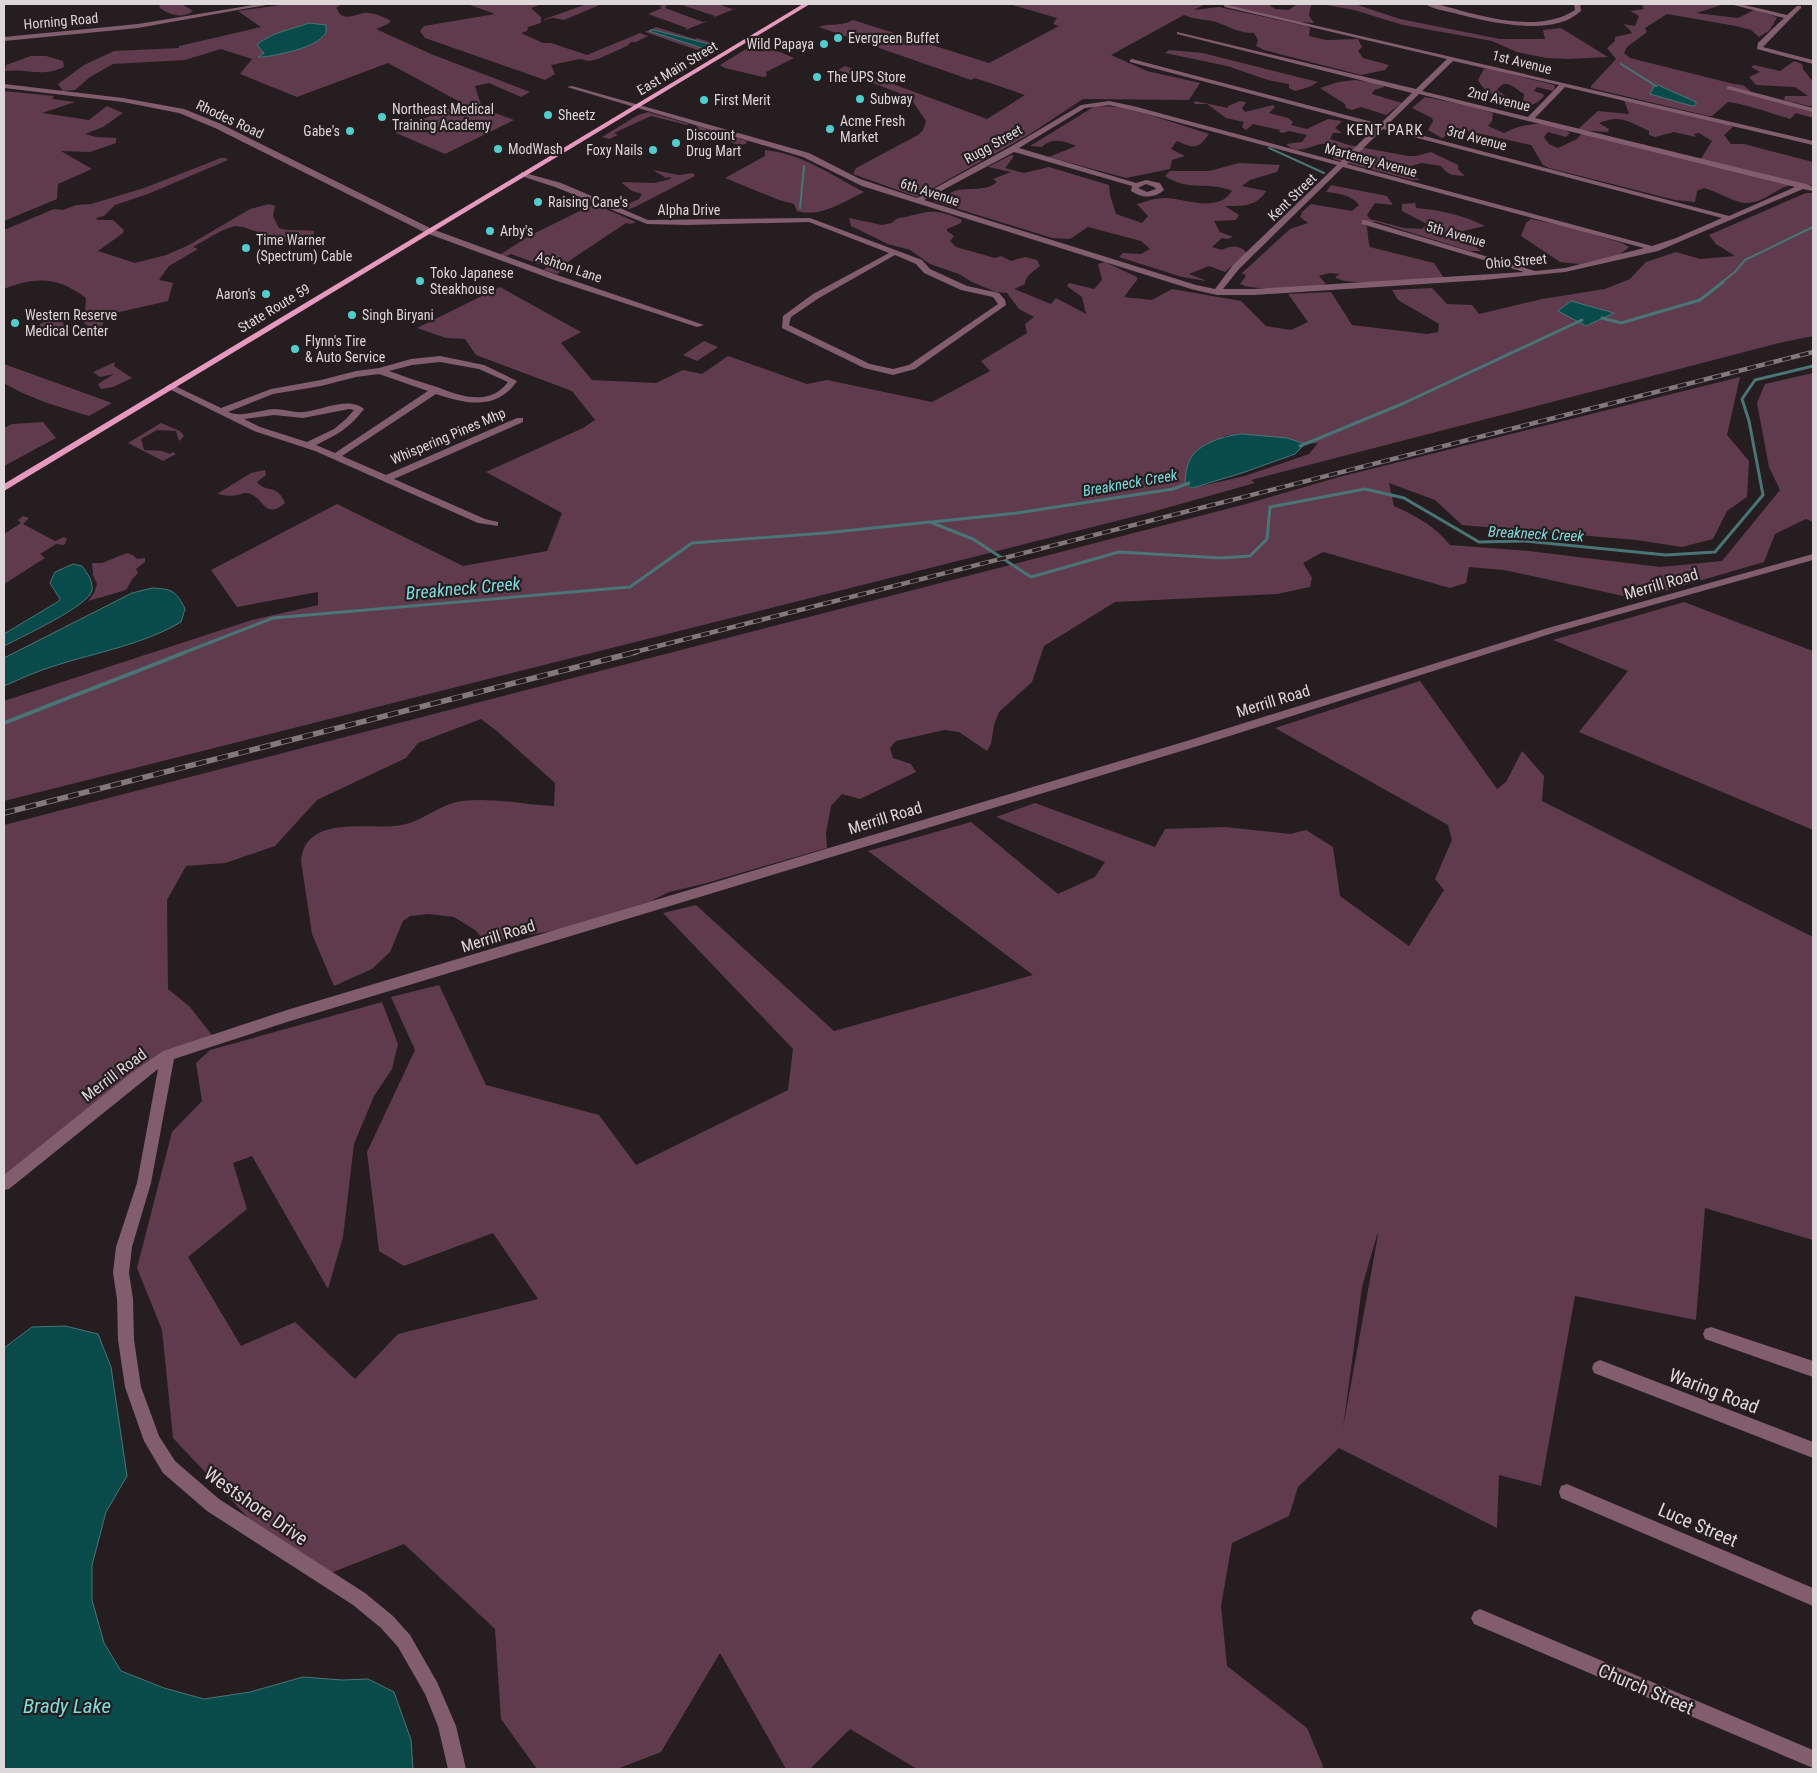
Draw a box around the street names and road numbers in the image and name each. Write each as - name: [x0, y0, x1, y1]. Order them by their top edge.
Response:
- street label: Horning Road: [23, 10, 99, 32]
- street label: East Main Street: [634, 38, 720, 98]
- street label: 1st Avenue: [1490, 47, 1554, 77]
- street label: 2nd Avenue: [1466, 83, 1532, 115]
- street label: Rhodes Road: [194, 96, 266, 142]
- street label: Rugg Street: [961, 121, 1025, 167]
- street label: 3rd Avenue: [1445, 122, 1509, 154]
- street label: Marteney Avenue: [1323, 140, 1419, 180]
- street label: Kent Street: [1265, 170, 1319, 224]
- street label: 6th Avenue: [898, 175, 962, 209]
- street label: Alpha Drive: [658, 202, 721, 218]
- street label: 5th Avenue: [1424, 218, 1488, 250]
- street label: Ashton Lane: [534, 248, 605, 286]
- street label: Ohio Street: [1485, 250, 1547, 272]
- street label: State Route 59: [235, 280, 313, 336]
- street label: Whispering Pines Mhp: [388, 405, 508, 467]
- street label: Merrill Road: [1622, 564, 1700, 604]
- street label: Merrill Road: [1234, 681, 1312, 721]
- street label: Merrill Road: [846, 798, 924, 838]
- street label: Merrill Road: [459, 916, 537, 956]
- street label: Merrill Road: [78, 1044, 150, 1106]
- street label: Waring Road: [1666, 1363, 1762, 1419]
- street label: Westshore Drive: [200, 1462, 312, 1550]
- street label: Luce Street: [1655, 1498, 1741, 1552]
- street label: Church Street: [1595, 1659, 1697, 1719]

